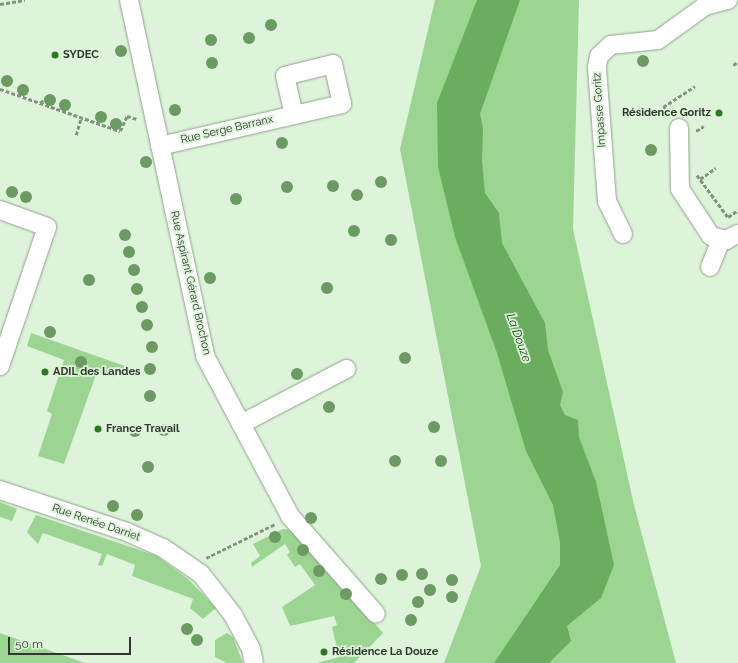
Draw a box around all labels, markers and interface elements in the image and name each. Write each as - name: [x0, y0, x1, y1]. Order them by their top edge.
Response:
- place label: SYDEC: [63, 48, 99, 62]
- marker: SYDEC: [50, 50, 60, 60]
- street label: Impasse Goritz: [591, 72, 609, 148]
- place label: Résidence Goritz: [622, 106, 711, 120]
- marker: Résidence Goritz: [714, 108, 724, 118]
- street label: Rue Serge Barranx: [179, 113, 275, 147]
- street label: Rue Aspirant Gérard Brochon: [167, 209, 213, 357]
- water label: La Douze: [503, 312, 533, 364]
- place label: ADIL des Landes: [53, 365, 141, 379]
- marker: ADIL des Landes: [40, 367, 50, 377]
- place label: France Travail: [106, 422, 180, 436]
- marker: France Travail: [93, 424, 103, 434]
- street label: Rue Renée Darriet: [50, 502, 142, 544]
- scale bar: [10, 629, 133, 655]
- text: 50 m: [15, 637, 43, 651]
- place label: Résidence La Douze: [332, 645, 438, 659]
- marker: Résidence La Douze: [319, 647, 329, 657]

